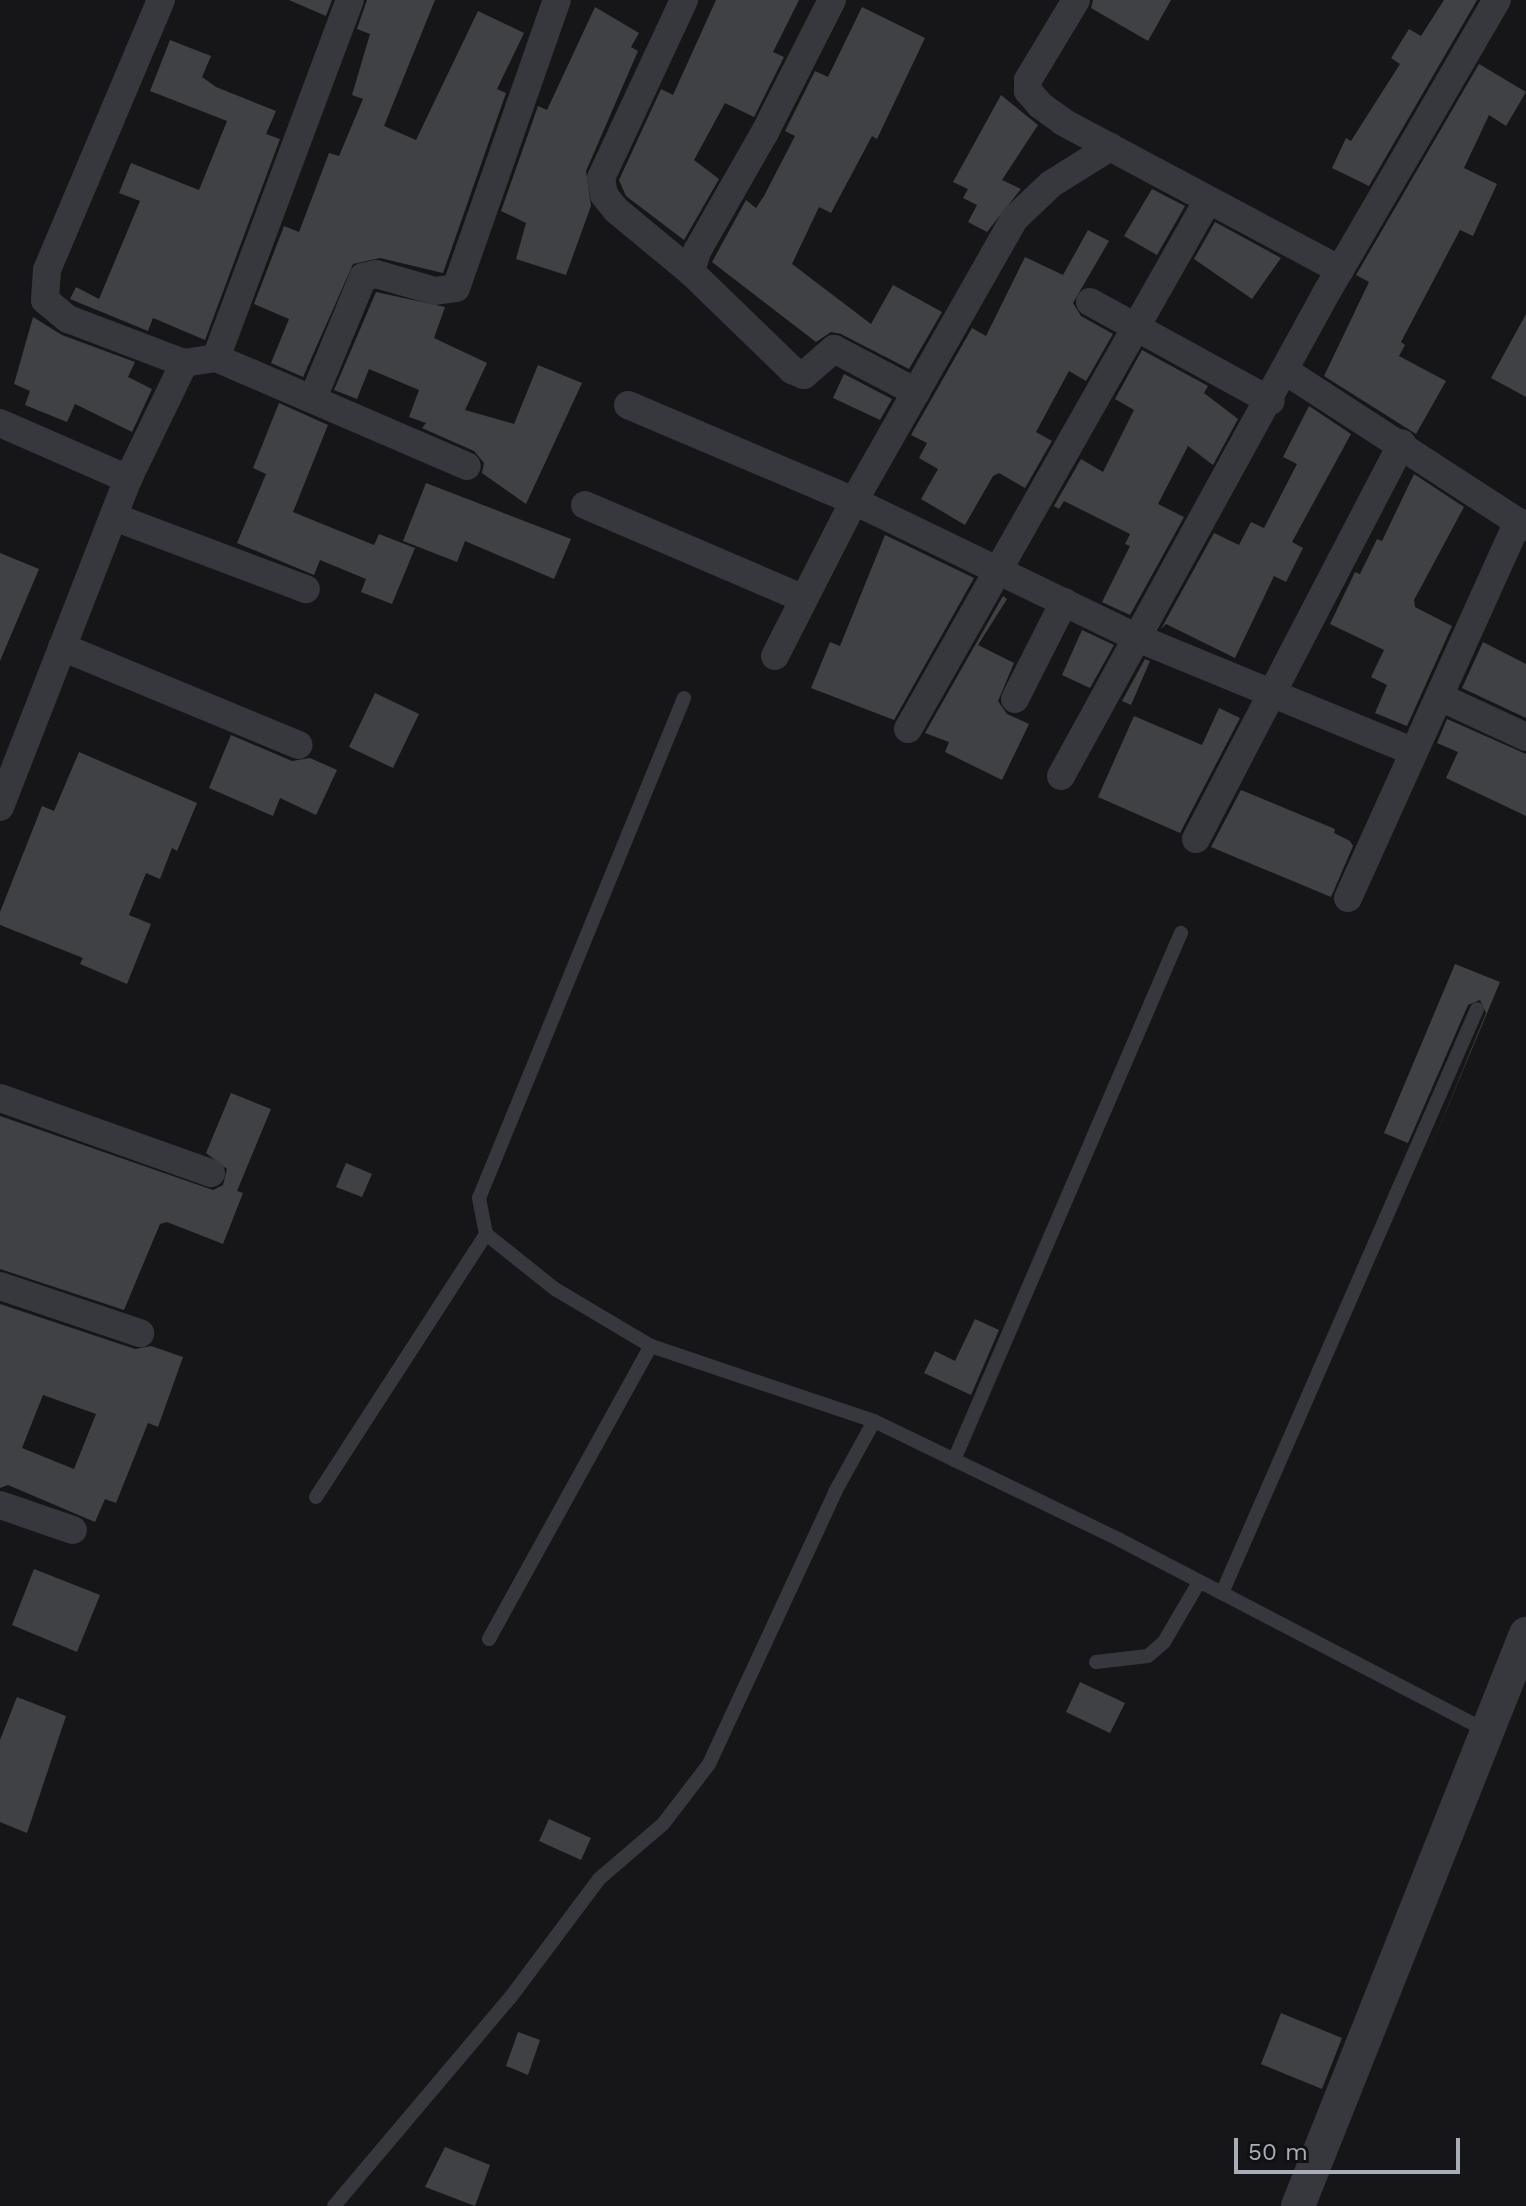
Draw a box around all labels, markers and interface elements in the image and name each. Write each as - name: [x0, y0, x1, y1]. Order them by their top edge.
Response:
- scale bar: [1238, 2122, 1464, 2172]
- text: 50 m: [1248, 2138, 1308, 2166]

